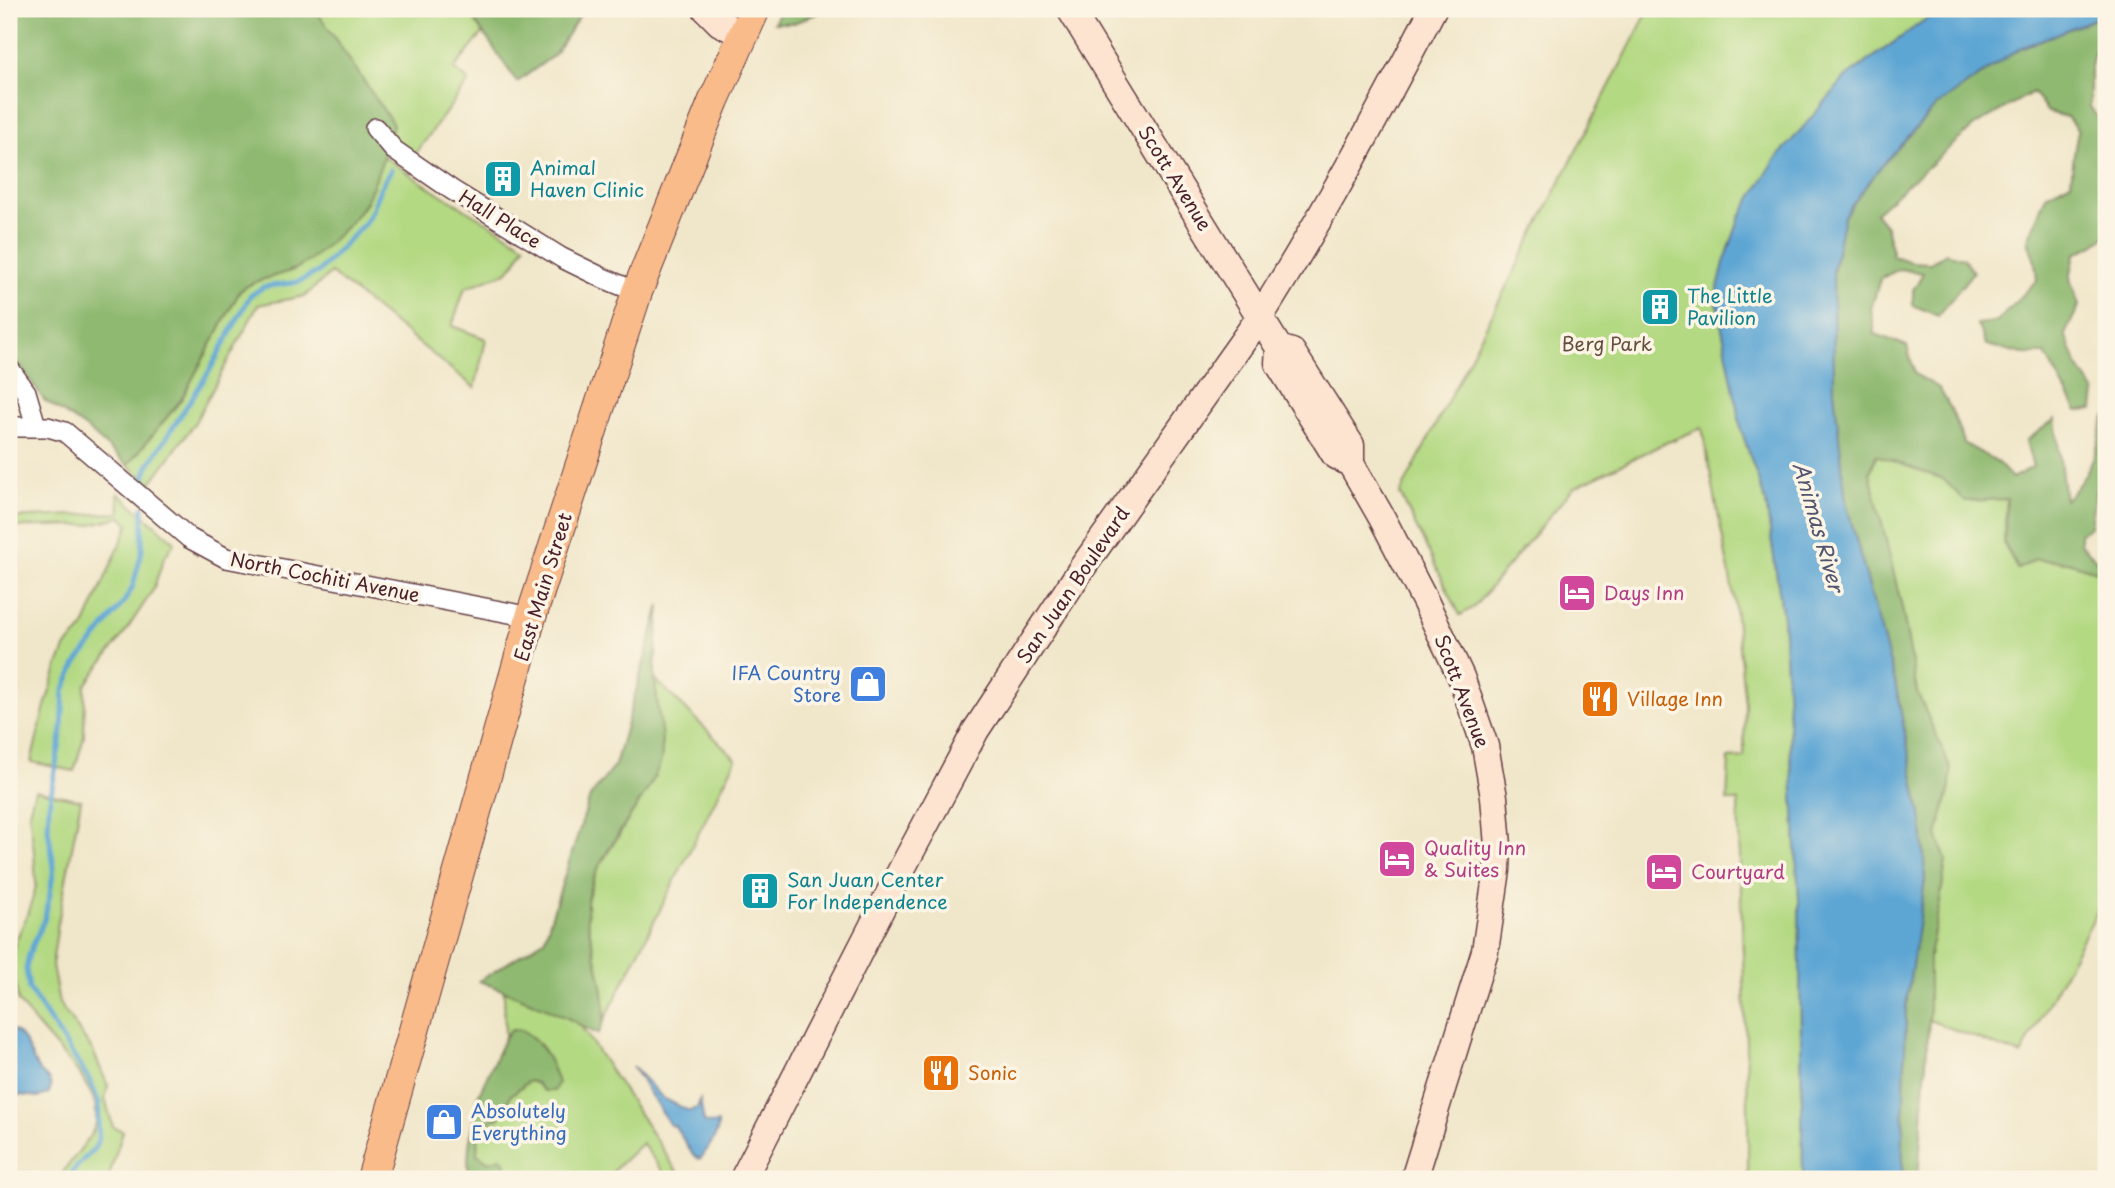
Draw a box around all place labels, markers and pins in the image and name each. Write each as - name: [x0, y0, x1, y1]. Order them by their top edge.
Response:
- place label: Animal Haven Clinic: [530, 153, 644, 203]
- building icon: Animal Haven Clinic: [482, 158, 524, 200]
- place label: The Little Pavilion: [1687, 281, 1773, 331]
- building icon: The Little Pavilion: [1639, 286, 1681, 328]
- hotel icon: Days Inn: [1556, 572, 1598, 614]
- place label: Days Inn: [1604, 578, 1685, 606]
- place label: IFA Country Store: [732, 658, 841, 708]
- shop icon: IFA Country Store: [847, 663, 889, 705]
- restaurant icon: Village Inn: [1579, 678, 1621, 720]
- place label: Village Inn: [1627, 684, 1723, 712]
- place label: Quality Inn & Suites: [1424, 833, 1526, 883]
- hotel icon: Quality Inn & Suites: [1376, 838, 1418, 880]
- hotel icon: Courtyard: [1643, 851, 1685, 893]
- place label: Courtyard: [1691, 857, 1785, 885]
- place label: San Juan Center For Independence: [787, 865, 948, 915]
- building icon: San Juan Center For Independence: [739, 870, 781, 912]
- restaurant icon: Sonic: [920, 1052, 962, 1094]
- place label: Sonic: [968, 1058, 1017, 1086]
- place label: Absolutely Everything: [471, 1096, 567, 1146]
- shop icon: Absolutely Everything: [423, 1101, 465, 1143]

